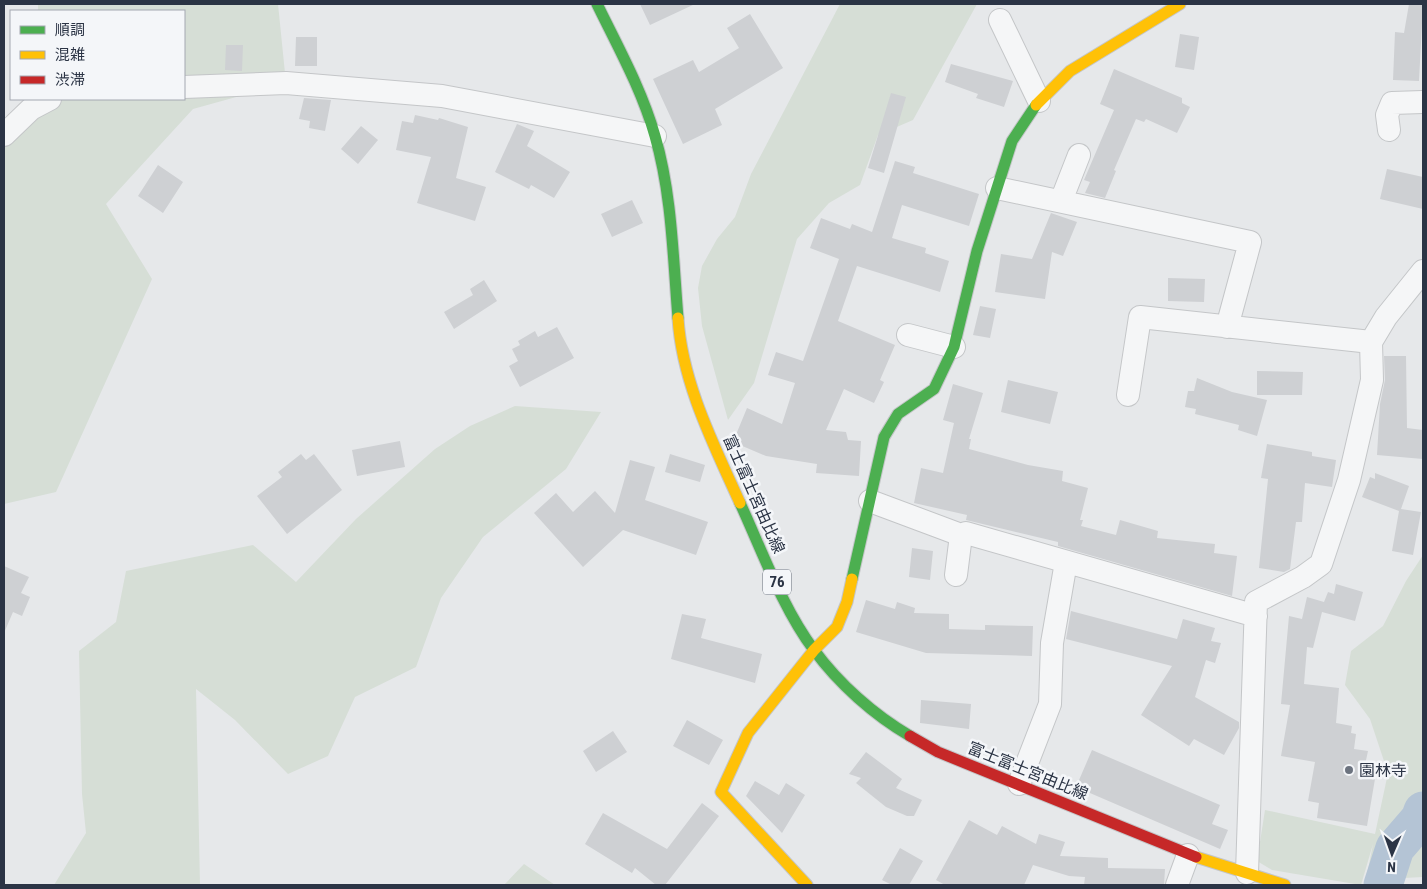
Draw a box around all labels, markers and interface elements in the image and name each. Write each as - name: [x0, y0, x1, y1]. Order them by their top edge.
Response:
- legend: [10, 10, 185, 100]
- text: 順調: [55, 21, 85, 39]
- text: 混雑: [55, 46, 85, 64]
- text: 渋滞: [55, 71, 85, 89]
- street label: 富士富士宮由比線: [719, 432, 789, 556]
- road number: 76: [763, 570, 791, 594]
- street label: 富士富士宮由比線: [965, 738, 1091, 804]
- place label: 園林寺: [1359, 761, 1407, 780]
- marker: 園林寺: [1343, 764, 1355, 776]
- north arrow: [1367, 829, 1417, 879]
- text: N: [1387, 859, 1396, 875]

